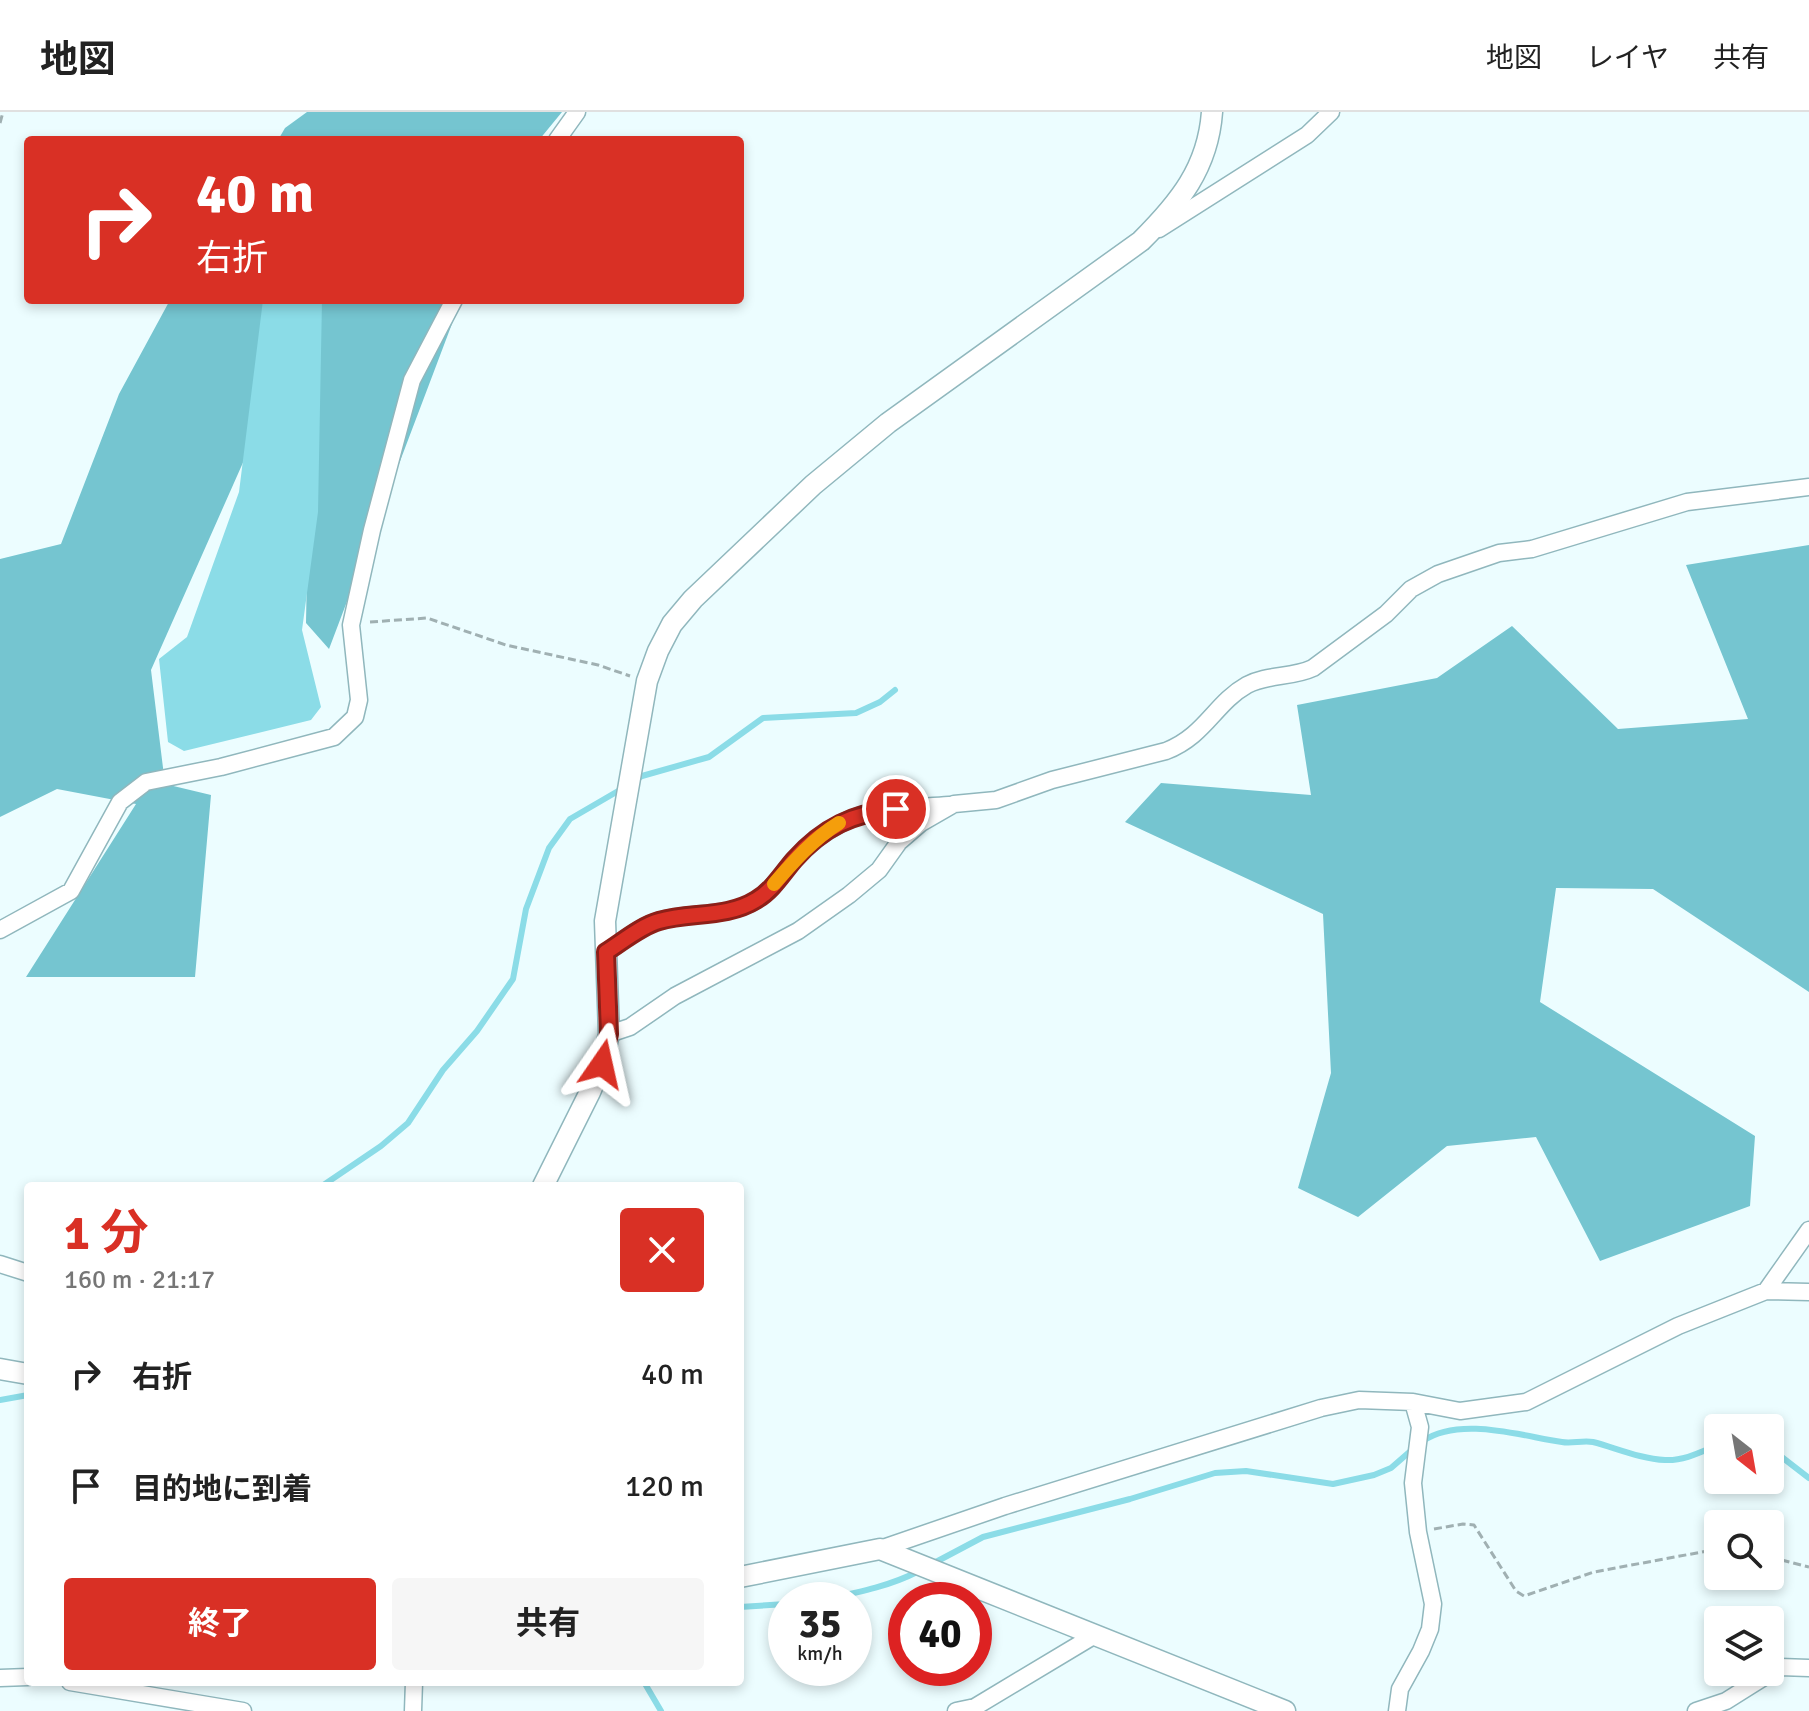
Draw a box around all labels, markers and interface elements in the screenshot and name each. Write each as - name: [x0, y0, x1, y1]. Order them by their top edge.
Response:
- text: 地図: [40, 36, 116, 83]
- text: 地図: [1486, 41, 1542, 75]
- text: レイヤ: [1586, 41, 1669, 75]
- text: 共有: [1713, 41, 1769, 75]
- text: 40 m: [196, 159, 314, 228]
- icon: right: [64, 168, 168, 272]
- text: 右折: [196, 236, 268, 281]
- pin: [862, 775, 930, 843]
- icon: arrive: [874, 787, 918, 831]
- position arrow: [560, 1022, 644, 1106]
- text: 1 分: [64, 1204, 148, 1263]
- button: close: [620, 1208, 704, 1292]
- text: 160 m · 21:17: [64, 1264, 215, 1296]
- icon: right: [64, 1352, 108, 1396]
- text: 40 m: [641, 1356, 704, 1393]
- text: 右折: [132, 1359, 192, 1396]
- north arrow: [1704, 1414, 1784, 1494]
- map controls: [1704, 1414, 1784, 1686]
- icon: arrive: [64, 1464, 108, 1508]
- text: 120 m: [625, 1468, 704, 1505]
- text: 目的地に到着: [132, 1471, 312, 1508]
- button: search: [1704, 1510, 1784, 1590]
- button: 終了: [64, 1578, 376, 1670]
- button: 共有: [392, 1578, 704, 1670]
- speed limit sign: 40: [888, 1582, 992, 1686]
- text: 35: [798, 1599, 842, 1649]
- button: layers: [1704, 1606, 1784, 1686]
- text: km/h: [797, 1641, 843, 1666]

